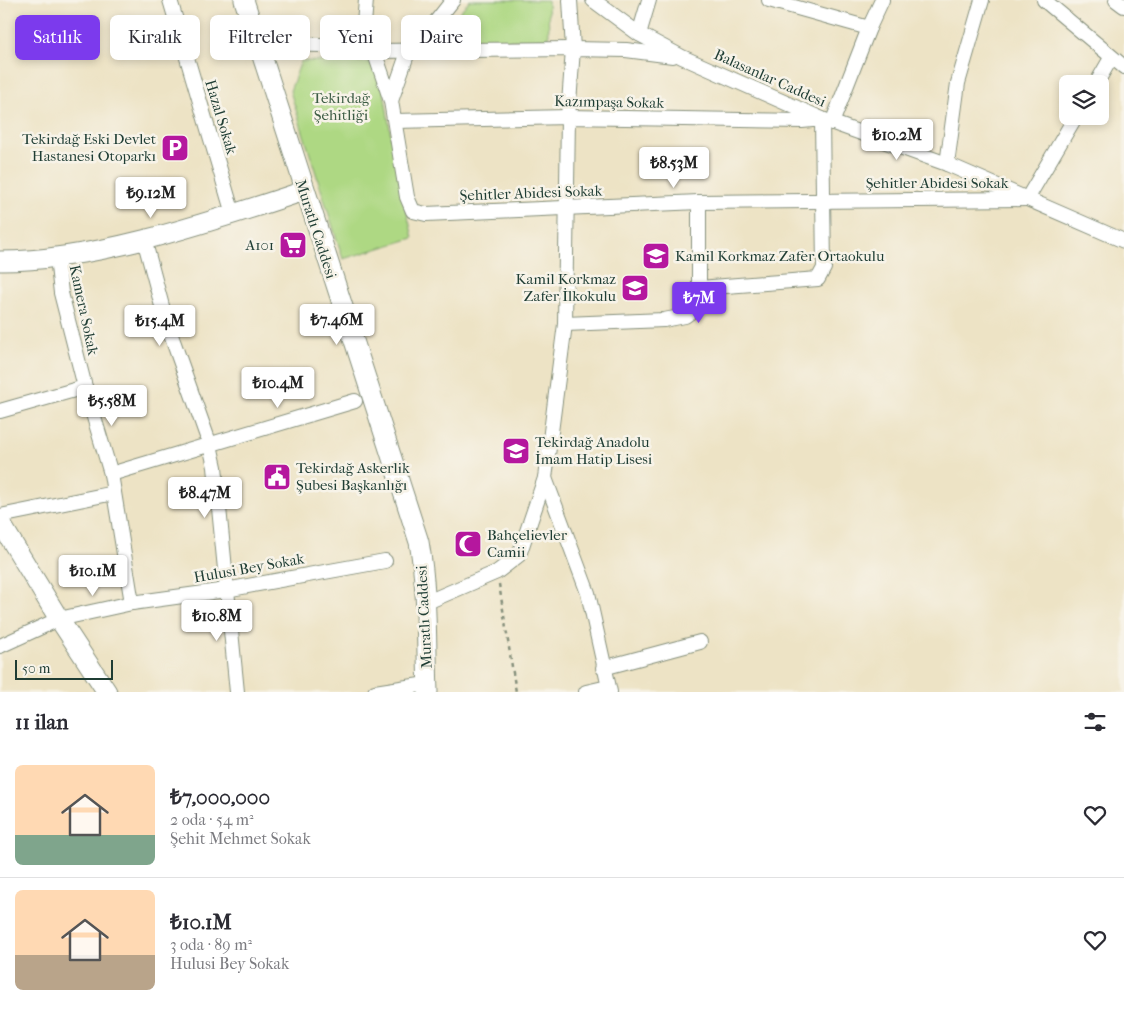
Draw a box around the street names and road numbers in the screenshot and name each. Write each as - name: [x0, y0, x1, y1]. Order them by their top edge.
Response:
- street label: Balasanlar Caddesi: [711, 45, 829, 111]
- street label: Hazal Sokak: [201, 77, 241, 157]
- street label: Kazımpaşa Sokak: [554, 92, 664, 112]
- street label: Şehitler Abidesi Sokak: [866, 174, 1009, 192]
- street label: Muratlı Caddesi: [291, 177, 341, 281]
- street label: Şehitler Abidesi Sokak: [459, 182, 603, 204]
- street label: Kamera Sokak: [66, 263, 102, 357]
- street label: Hulusi Bey Sokak: [192, 549, 306, 587]
- street label: Muratlı Caddesi: [412, 564, 436, 669]

